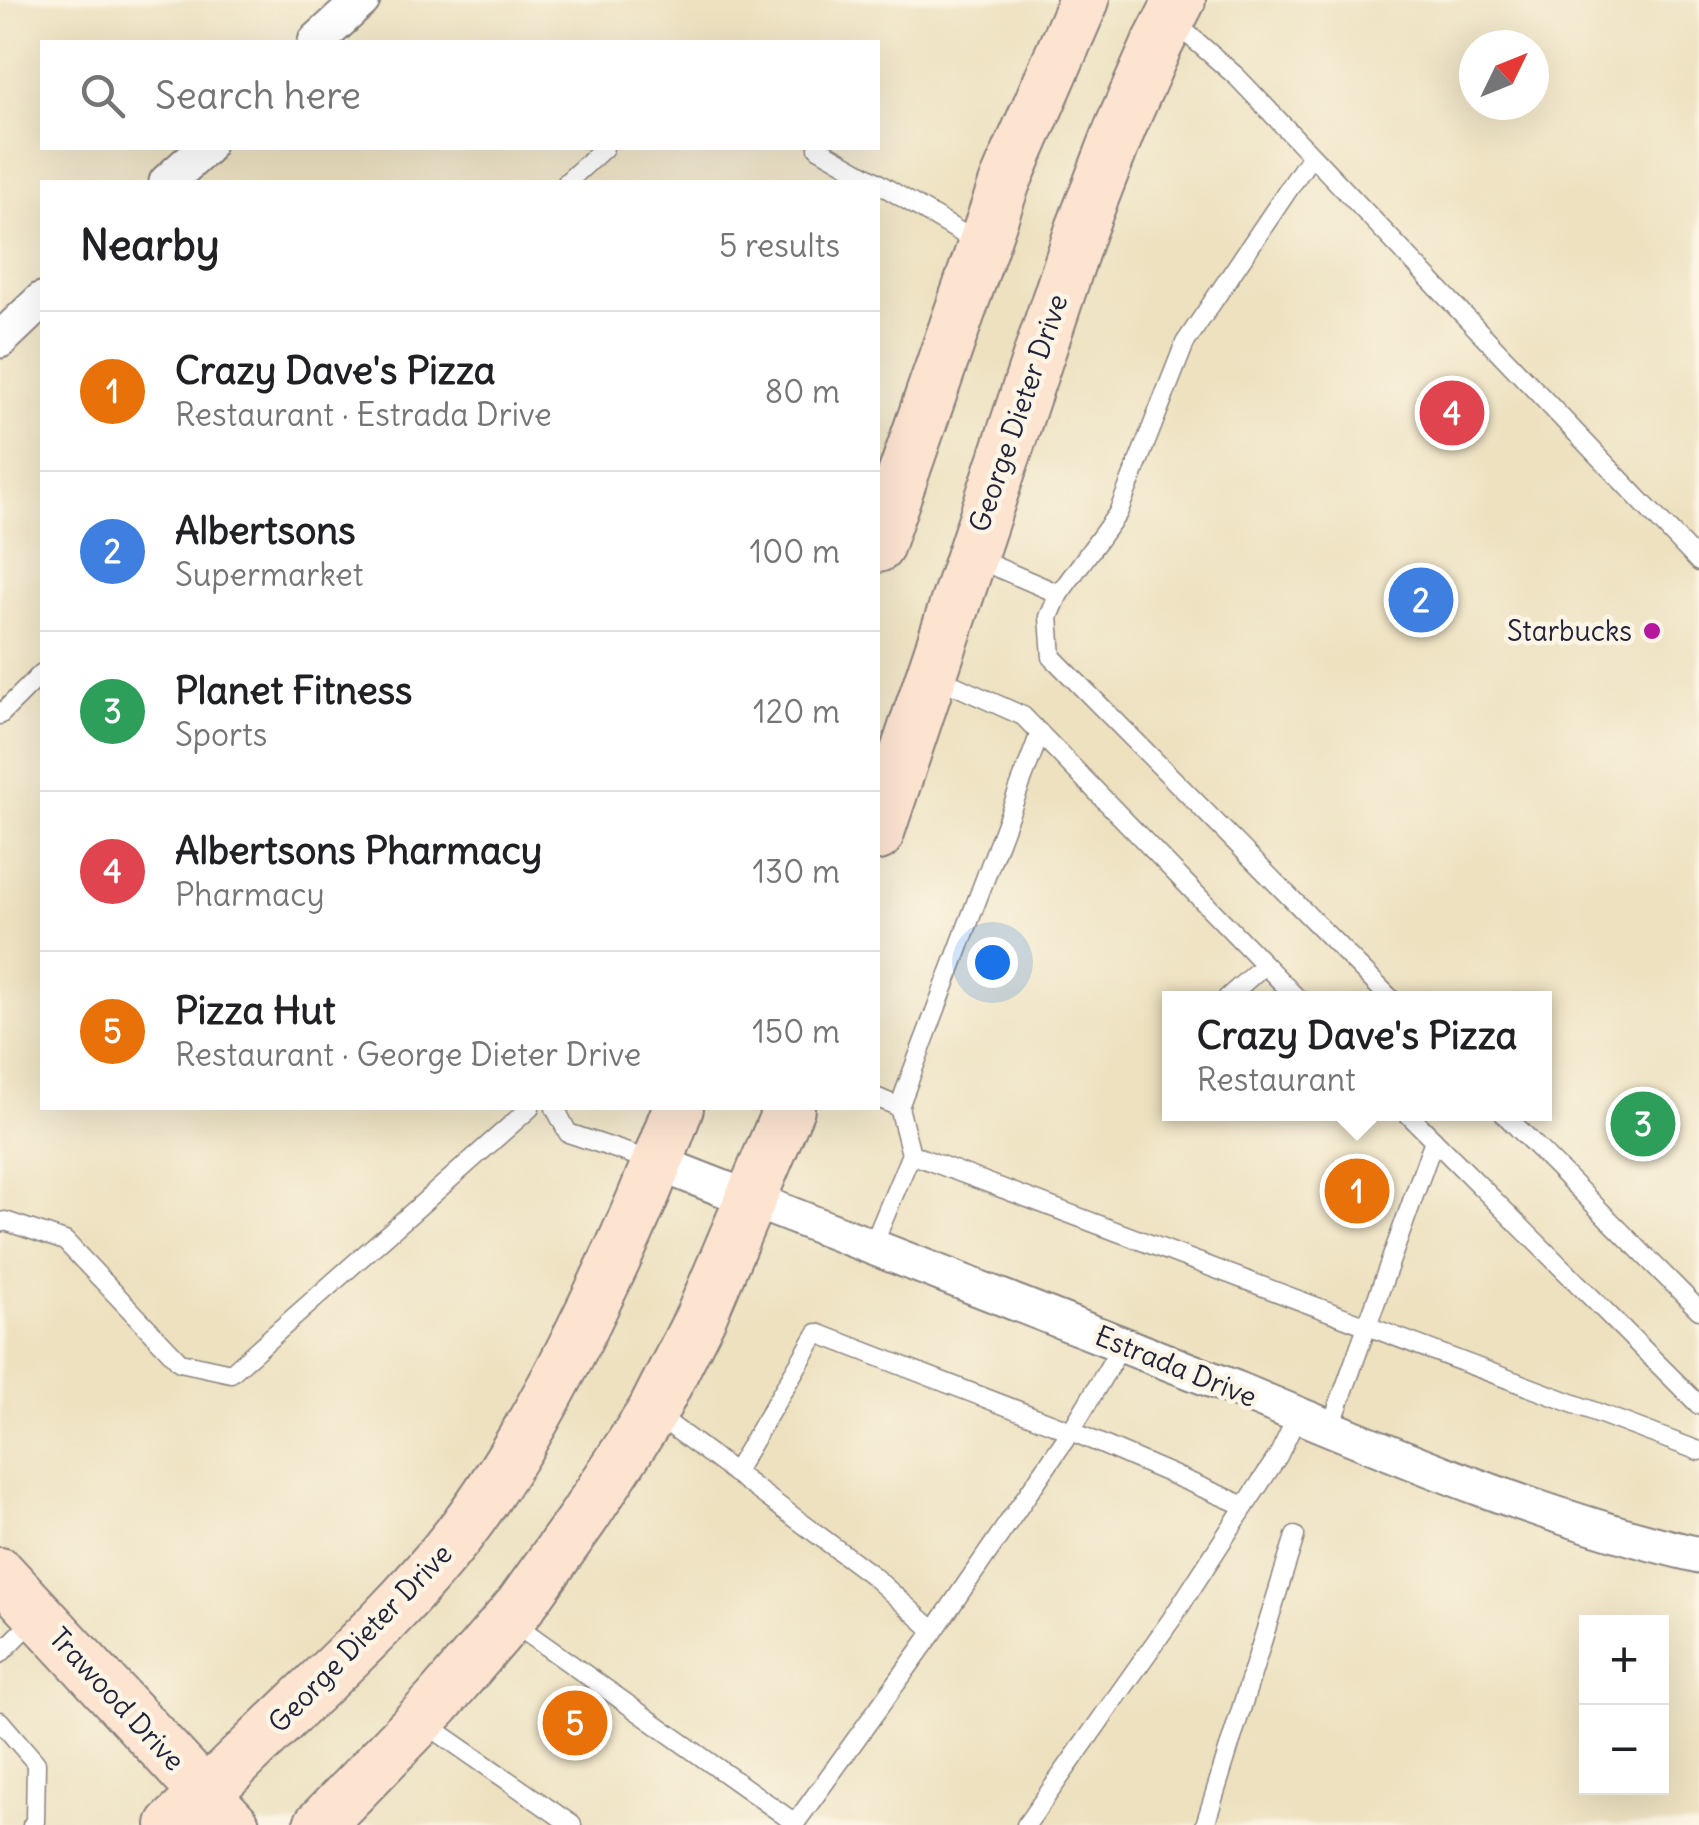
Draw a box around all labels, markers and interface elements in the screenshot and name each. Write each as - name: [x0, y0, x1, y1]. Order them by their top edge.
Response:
- north arrow: [1459, 30, 1549, 120]
- search box: [40, 40, 880, 150]
- icon: search: [75, 68, 130, 123]
- text: Search here: [155, 72, 361, 119]
- text: Nearby: [80, 219, 219, 271]
- text: 5 results: [719, 225, 840, 266]
- street label: George Dieter Drive: [960, 289, 1076, 537]
- text: Crazy Dave's Pizza: [175, 347, 496, 394]
- text: 1: [106, 371, 119, 412]
- text: 80 m: [765, 371, 840, 412]
- pin: 4: [1420, 376, 1484, 450]
- text: Restaurant · Estrada Drive: [175, 394, 552, 435]
- text: Albertsons: [175, 507, 356, 554]
- text: 2: [104, 531, 121, 572]
- text: 100 m: [750, 531, 840, 572]
- text: Supermarket: [175, 554, 364, 595]
- pin: 2: [1388, 562, 1454, 638]
- place label: Starbucks: [1507, 613, 1632, 649]
- marker: Starbucks: [1641, 620, 1663, 642]
- text: Planet Fitness: [175, 667, 412, 714]
- text: 3: [103, 691, 122, 732]
- text: 120 m: [753, 691, 840, 732]
- text: Sports: [175, 714, 267, 755]
- text: Albertsons Pharmacy: [175, 827, 542, 874]
- text: 4: [103, 851, 122, 892]
- text: 130 m: [752, 851, 840, 892]
- text: Pharmacy: [175, 874, 325, 915]
- your location: [967, 937, 1018, 988]
- text: Pizza Hut: [175, 987, 335, 1034]
- popup: [1162, 991, 1552, 1121]
- text: 5: [103, 1011, 122, 1052]
- text: 150 m: [752, 1011, 840, 1052]
- text: Crazy Dave's Pizza: [1197, 1012, 1517, 1059]
- text: Restaurant · George Dieter Drive: [175, 1034, 641, 1075]
- text: Restaurant: [1197, 1059, 1356, 1100]
- pin: 3: [1610, 1086, 1676, 1162]
- pin: 1: [1324, 1154, 1390, 1228]
- street label: Estrada Drive: [1090, 1317, 1262, 1415]
- street label: George Dieter Drive: [260, 1536, 460, 1740]
- map controls: [1579, 1615, 1669, 1795]
- button: +: [1579, 1615, 1669, 1705]
- street label: Trawood Drive: [42, 1620, 192, 1778]
- pin: 5: [542, 1686, 608, 1760]
- button: −: [1579, 1705, 1669, 1795]

